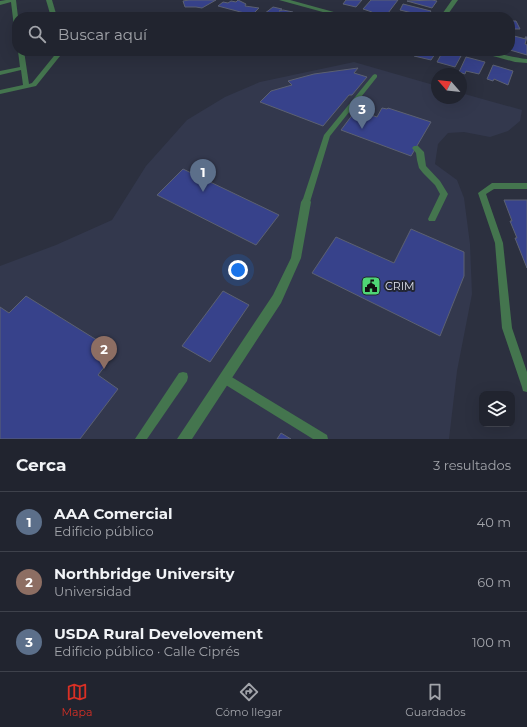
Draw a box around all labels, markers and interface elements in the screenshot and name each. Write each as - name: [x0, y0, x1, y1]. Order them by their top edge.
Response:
- search box: [12, 12, 515, 56]
- icon: search: [26, 23, 48, 45]
- text: Buscar aquí: [58, 25, 147, 44]
- north arrow: [431, 68, 467, 104]
- pin: 3: [349, 96, 375, 129]
- pin: 1: [190, 159, 216, 192]
- your location: [228, 260, 248, 280]
- public building icon: CRIM: [360, 275, 382, 297]
- place label: CRIM: [385, 279, 415, 293]
- pin: 2: [91, 336, 117, 369]
- map controls: [479, 391, 515, 427]
- button: layers: [479, 391, 515, 427]
- text: Cerca: [16, 455, 66, 475]
- text: 3 resultados: [433, 457, 511, 473]
- text: AAA Comercial: [54, 504, 173, 523]
- text: 1: [26, 514, 32, 530]
- text: 40 m: [477, 514, 511, 530]
- text: Edificio público: [54, 523, 154, 539]
- text: Northbridge University: [54, 564, 234, 583]
- text: 2: [25, 574, 33, 590]
- text: 60 m: [477, 574, 511, 590]
- text: Universidad: [54, 583, 132, 599]
- text: USDA Rural Develovement: [54, 624, 263, 643]
- text: 3: [25, 634, 33, 650]
- text: 100 m: [472, 634, 511, 650]
- text: Edificio público · Calle Ciprés: [54, 643, 240, 659]
- tab: Mapa: [61, 681, 92, 719]
- tab: Cómo llegar: [215, 681, 282, 719]
- tab: Guardados: [405, 681, 466, 719]

